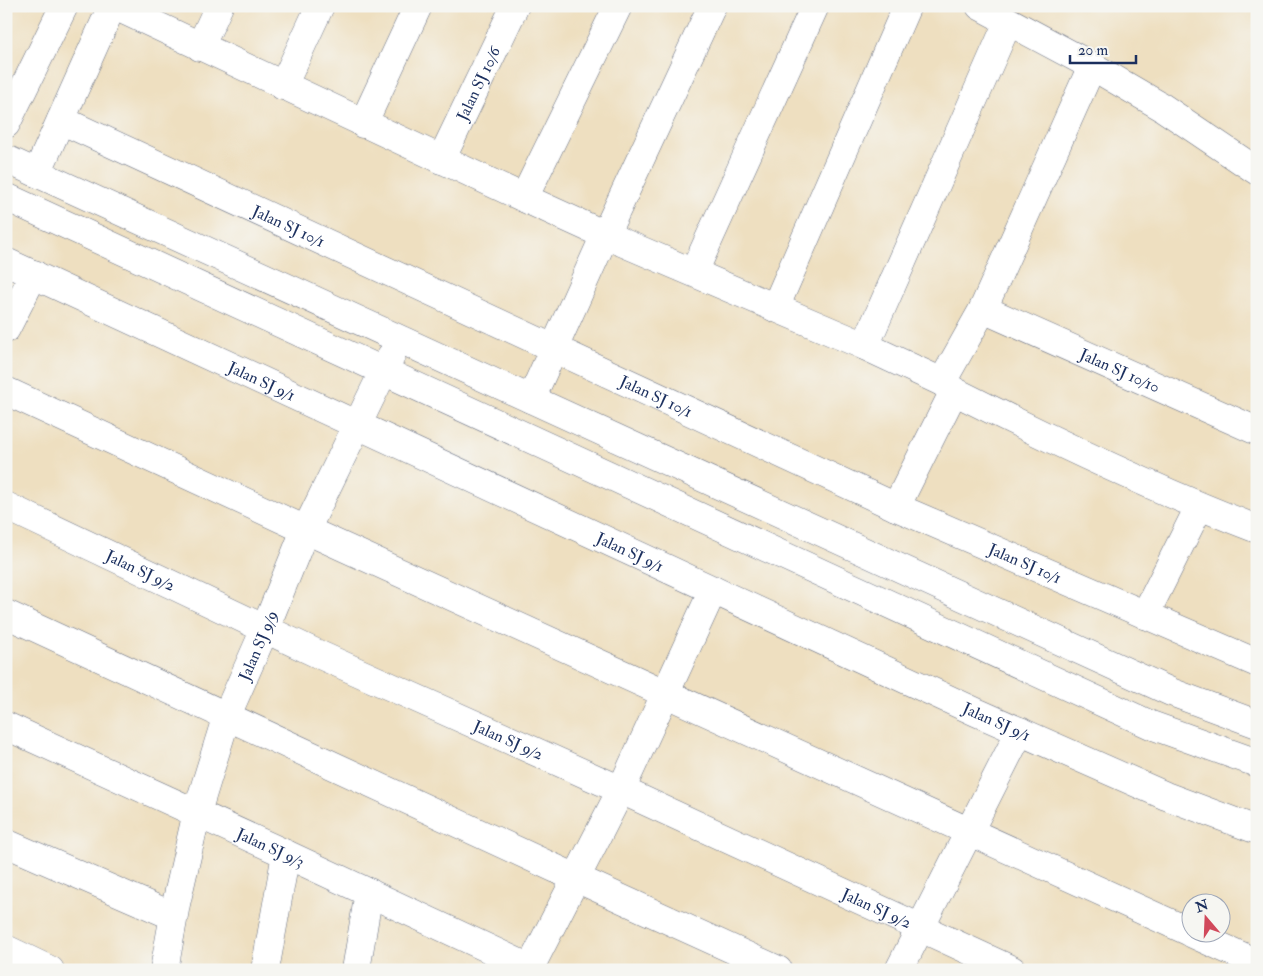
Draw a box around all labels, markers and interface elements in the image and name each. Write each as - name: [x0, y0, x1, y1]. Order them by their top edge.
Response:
- scale bar: [1070, 32, 1137, 64]
- text: 20 m: [1078, 41, 1108, 60]
- street label: Jalan SJ 10/6: [452, 43, 505, 125]
- street label: Jalan SJ 10/1: [248, 201, 328, 252]
- street label: Jalan SJ 10/10: [1075, 344, 1163, 397]
- street label: Jalan SJ 9/1: [223, 357, 298, 406]
- street label: Jalan SJ 10/1: [615, 371, 695, 422]
- street label: Jalan SJ 9/1: [592, 528, 667, 577]
- street label: Jalan SJ 10/1: [984, 539, 1064, 588]
- street label: Jalan SJ 9/2: [101, 545, 178, 596]
- street label: Jalan SJ 9/9: [234, 608, 282, 685]
- street label: Jalan SJ 9/1: [958, 698, 1033, 746]
- street label: Jalan SJ 9/2: [469, 716, 546, 765]
- street label: Jalan SJ 9/3: [232, 823, 307, 872]
- street label: Jalan SJ 9/2: [837, 884, 914, 933]
- north arrow: [1180, 894, 1230, 944]
- text: N: [1192, 896, 1211, 917]

